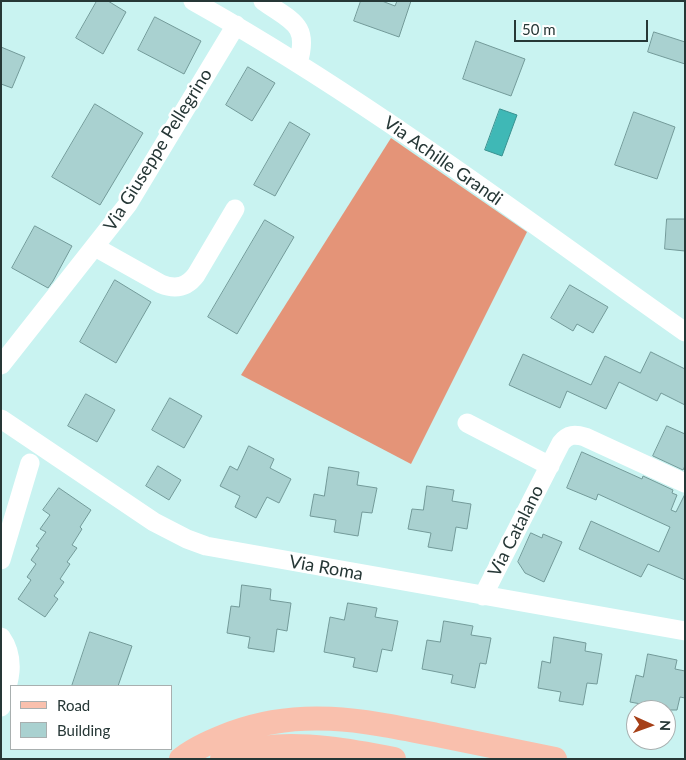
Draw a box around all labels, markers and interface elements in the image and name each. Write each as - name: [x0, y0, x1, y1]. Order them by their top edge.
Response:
- scale bar: [516, 10, 650, 42]
- text: 50 m: [522, 20, 556, 38]
- street label: Via Giuseppe Pellegrino: [99, 65, 217, 235]
- street label: Via Achille Grandi: [379, 112, 507, 210]
- street label: Via Catalano: [484, 482, 548, 580]
- street label: Via Roma: [287, 551, 365, 585]
- legend: [10, 685, 172, 750]
- text: Road: [57, 696, 90, 714]
- north arrow: [626, 700, 676, 750]
- text: N: [657, 720, 674, 731]
- text: Building: [57, 721, 110, 739]

